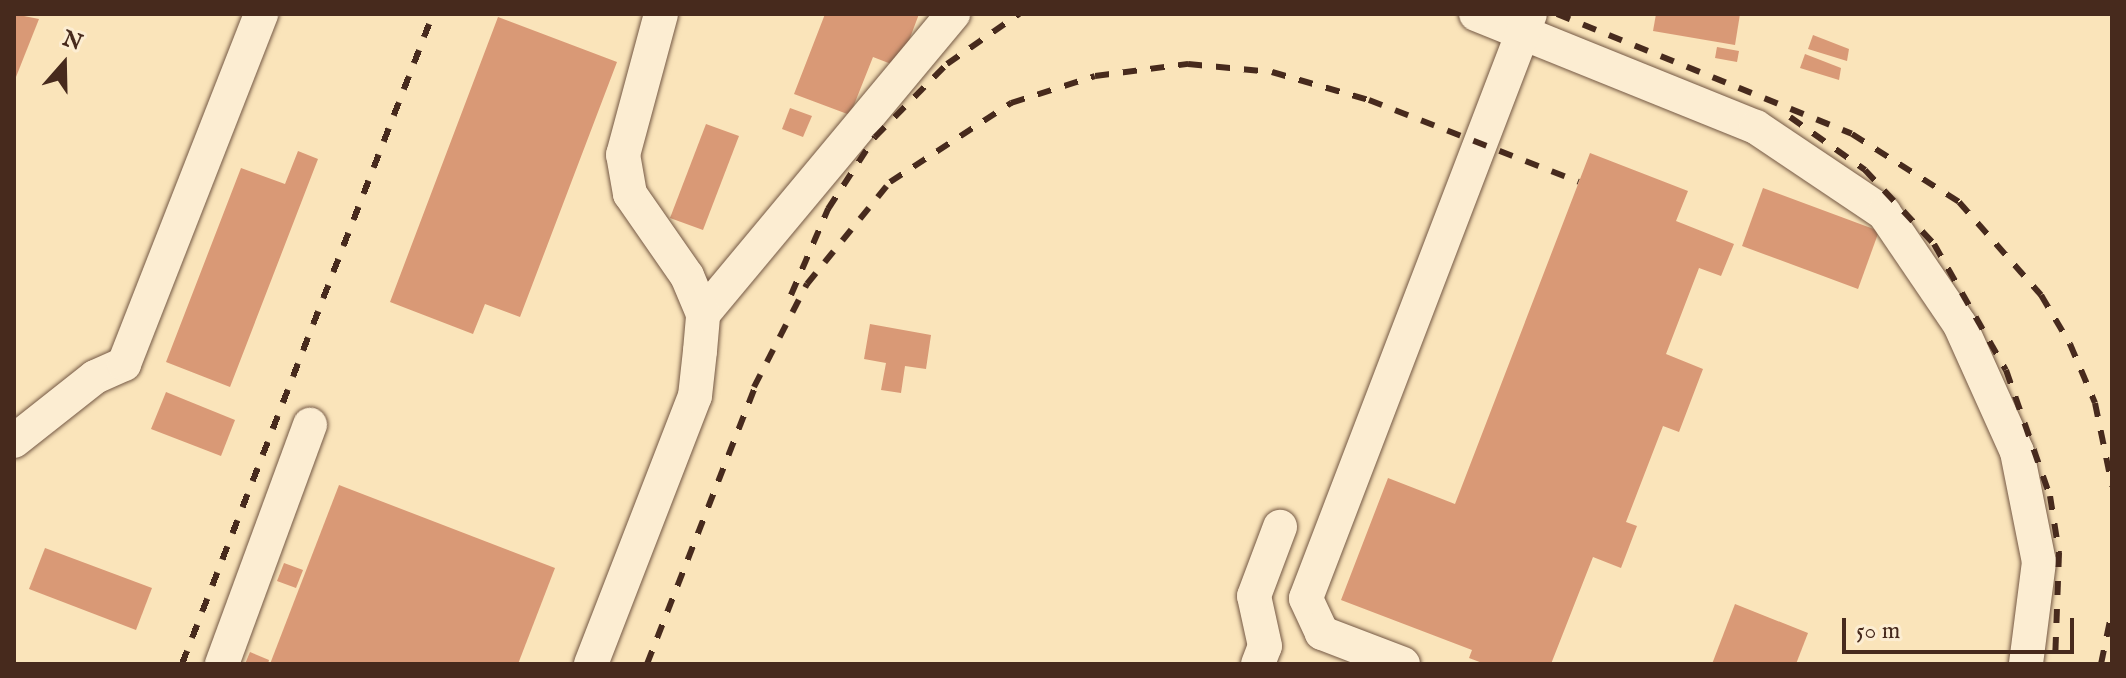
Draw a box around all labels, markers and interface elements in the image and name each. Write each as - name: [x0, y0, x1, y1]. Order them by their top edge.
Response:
- north arrow: [24, 24, 104, 104]
- text: N: [58, 25, 86, 58]
- scale bar: [1846, 602, 2078, 652]
- text: 50 m: [1856, 616, 1900, 647]

